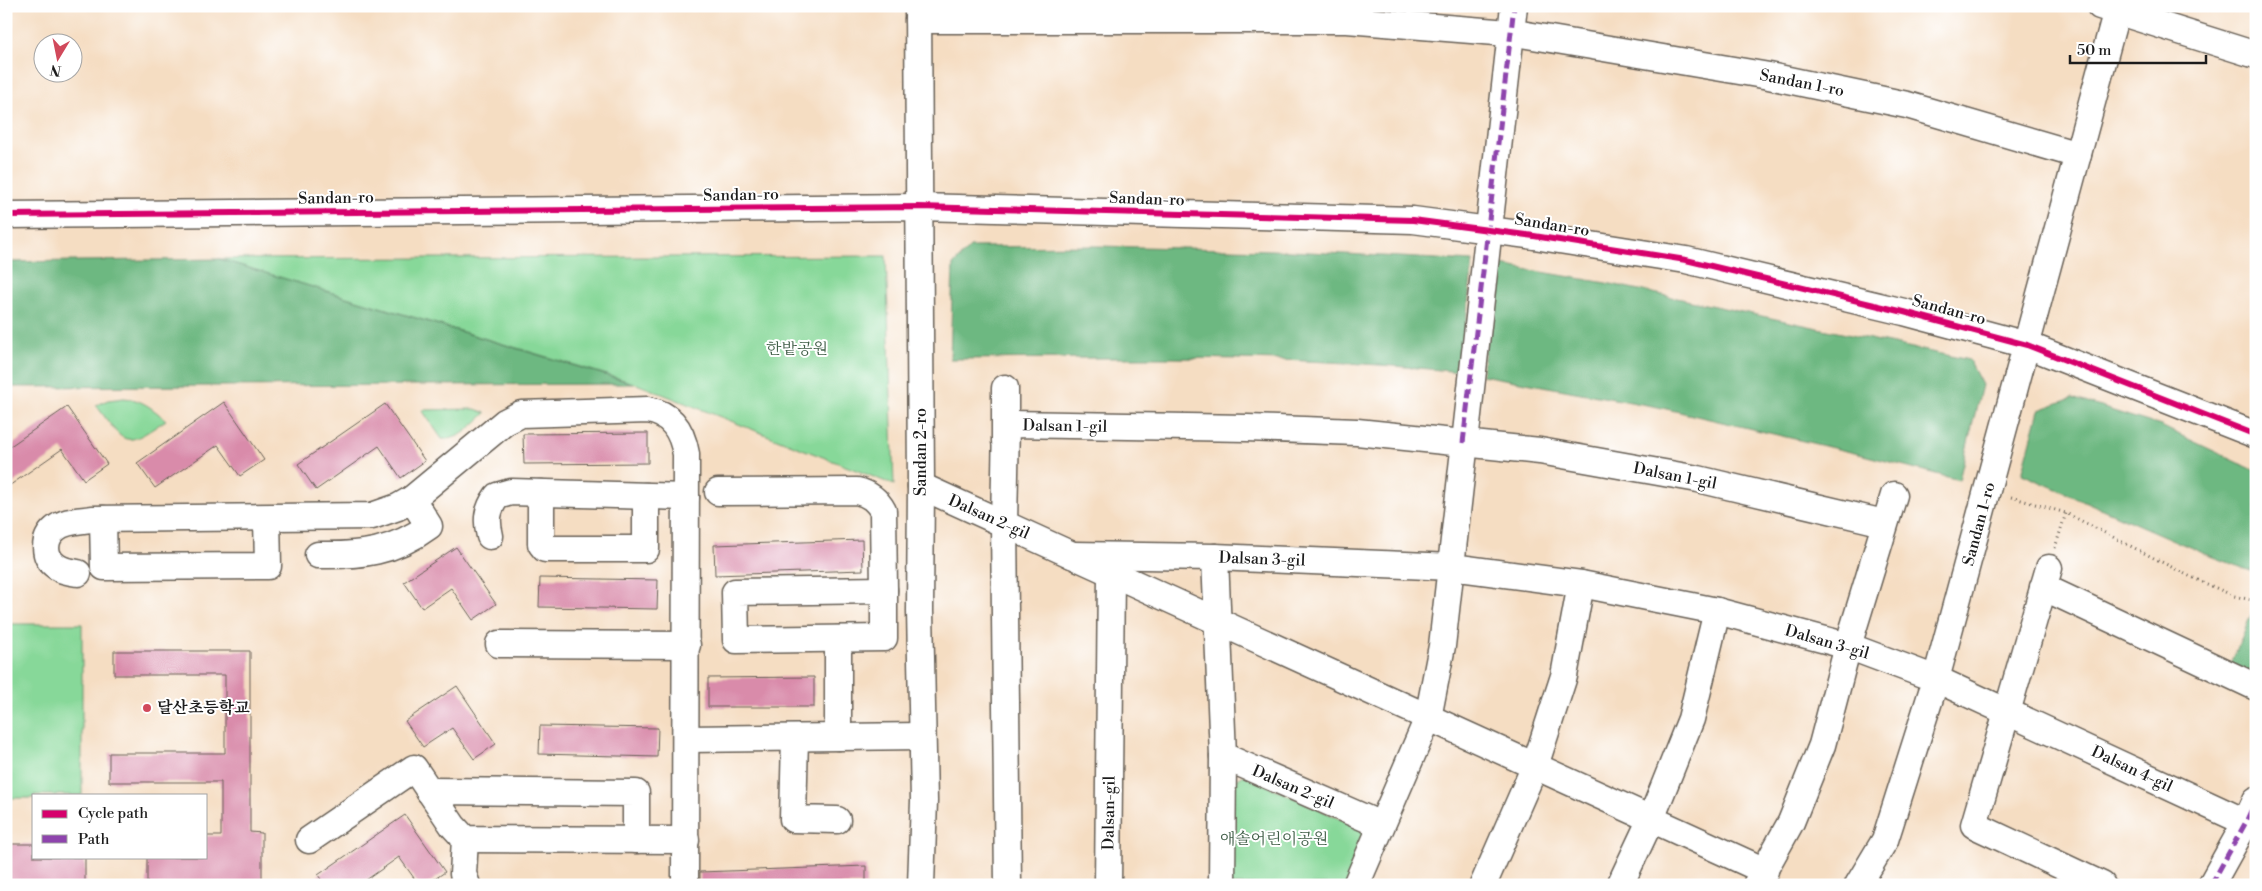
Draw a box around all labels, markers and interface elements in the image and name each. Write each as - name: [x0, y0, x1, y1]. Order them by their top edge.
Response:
- north arrow: [32, 32, 82, 82]
- scale bar: [2070, 32, 2206, 64]
- text: 50 m: [2077, 41, 2111, 60]
- text: N: [49, 60, 63, 80]
- street label: Sandan 1-ro: [1758, 65, 1846, 101]
- street label: Sandan-ro: [703, 184, 779, 206]
- street label: Sandan-ro: [298, 187, 374, 209]
- street label: Sandan-ro: [1109, 188, 1185, 210]
- street label: Sandan-ro: [1513, 209, 1591, 241]
- street label: Sandan-ro: [1910, 291, 1988, 329]
- park label: 한밭공원: [766, 339, 828, 359]
- street label: Sandan 2-ro: [911, 408, 931, 496]
- street label: Dalsan 1-gil: [1022, 415, 1108, 437]
- street label: Dalsan 1-gil: [1632, 458, 1719, 494]
- street label: Sandan 1-ro: [1958, 480, 2000, 568]
- street label: Dalsan 2-gil: [945, 490, 1033, 544]
- street label: Dalsan 3-gil: [1218, 547, 1306, 571]
- street label: Dalsan 3-gil: [1783, 620, 1872, 664]
- place label: 달산초등학교: [157, 698, 250, 718]
- marker: 달산초등학교: [141, 702, 153, 714]
- street label: Dalsan 4-gil: [2088, 741, 2176, 797]
- street label: Dalsan 2-gil: [1249, 761, 1337, 813]
- street label: Dalsan-gil: [1098, 775, 1120, 850]
- legend: [32, 794, 208, 858]
- text: Cycle path: [78, 804, 148, 823]
- park label: 애솔어린이공원: [1220, 829, 1328, 849]
- text: Path: [78, 830, 110, 849]

